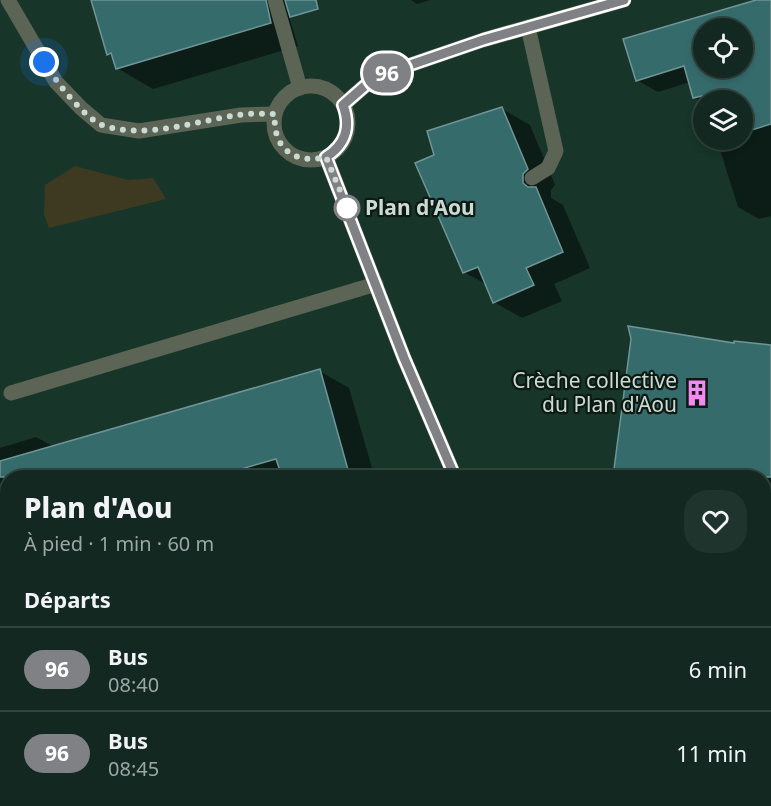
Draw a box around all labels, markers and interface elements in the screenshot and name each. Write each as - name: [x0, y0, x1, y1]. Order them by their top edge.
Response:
- map controls: [693, 18, 753, 150]
- button: locate: [693, 18, 753, 78]
- your location: [29, 47, 59, 77]
- line badge: 96: [360, 54, 414, 92]
- text: 96: [375, 59, 399, 87]
- button: layers: [693, 90, 753, 150]
- place label: Plan d'Aou: [365, 193, 475, 221]
- marker: Plan d'Aou: [334, 195, 360, 221]
- place label: Crèche collective du Plan d'Aou: [512, 366, 677, 418]
- building icon: Crèche collective du Plan d'Aou: [682, 378, 712, 408]
- text: Plan d'Aou: [24, 488, 173, 526]
- button: heart: [684, 490, 747, 553]
- text: À pied · 1 min · 60 m: [24, 530, 214, 557]
- text: Départs: [24, 584, 111, 614]
- text: Bus: [108, 641, 148, 671]
- text: 6 min: [689, 654, 747, 684]
- text: 96: [45, 655, 69, 683]
- text: 08:40: [108, 671, 159, 698]
- text: Bus: [108, 725, 148, 755]
- text: 11 min: [676, 738, 747, 768]
- text: 96: [45, 739, 69, 767]
- text: 08:45: [108, 755, 159, 782]

